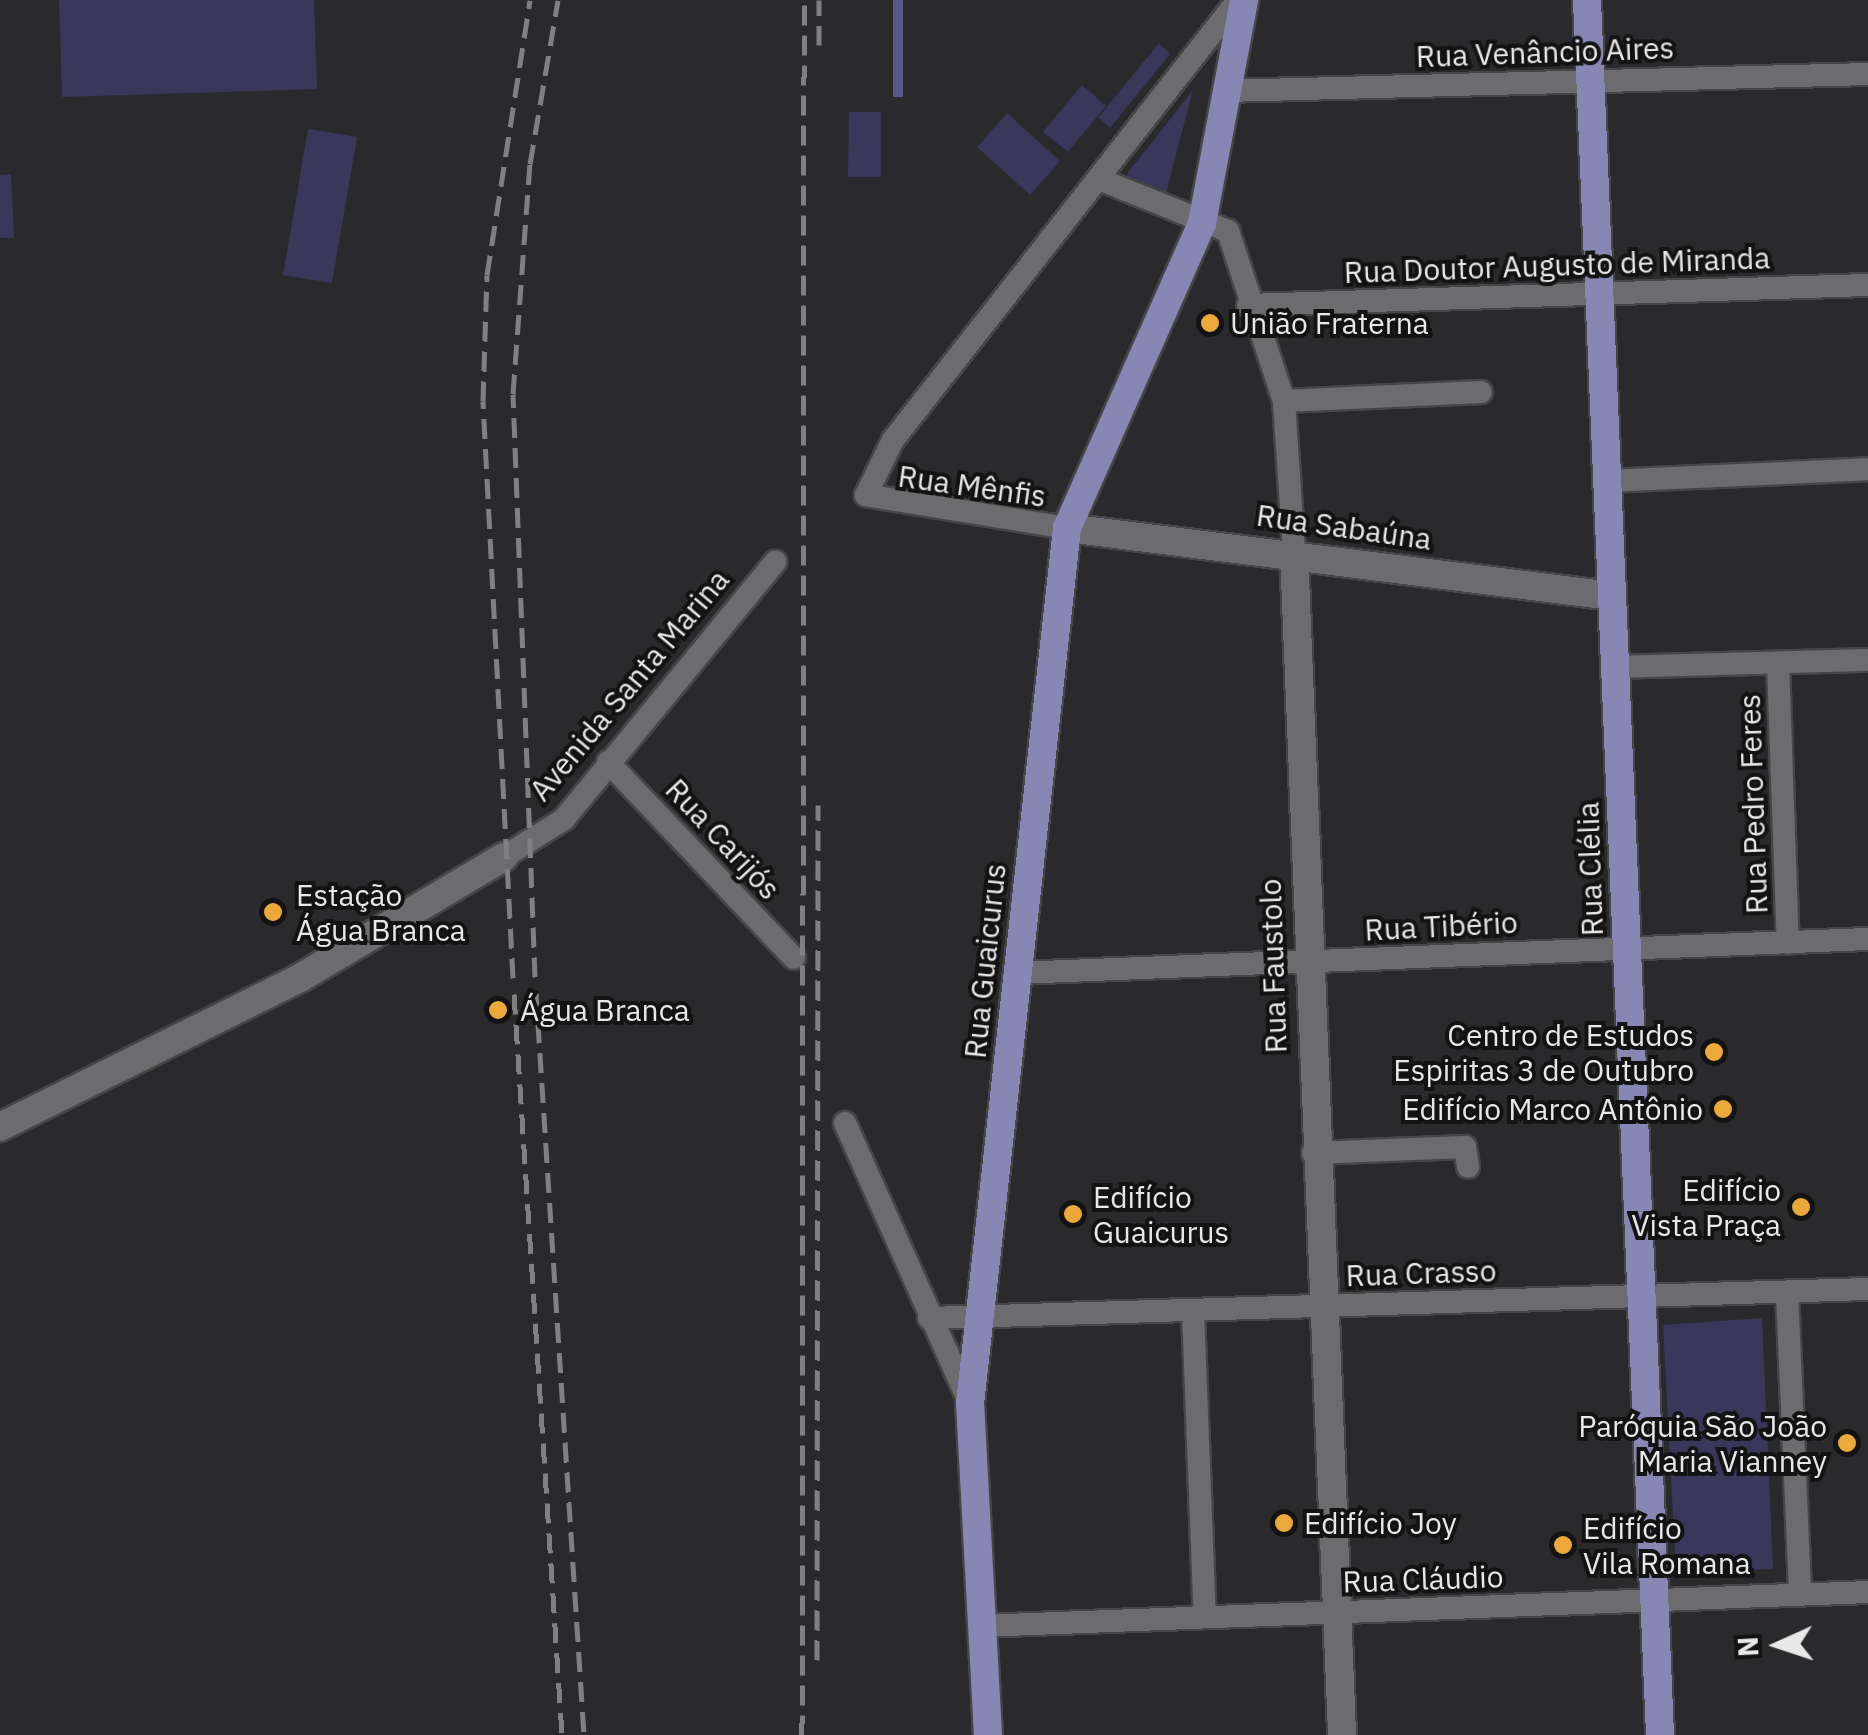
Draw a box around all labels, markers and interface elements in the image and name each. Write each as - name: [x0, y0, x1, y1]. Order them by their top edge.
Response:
- street label: Rua Venâncio Aires: [1415, 30, 1675, 74]
- street label: Rua Doutor Augusto de Miranda: [1343, 240, 1771, 290]
- place label: União Fraterna: [1230, 305, 1429, 341]
- marker: União Fraterna: [1199, 312, 1221, 334]
- street label: Rua Mênfis: [896, 458, 1048, 514]
- street label: Rua Sabaúna: [1254, 497, 1434, 557]
- street label: Avenida Santa Marina: [522, 562, 736, 808]
- street label: Rua Pedro Feres: [1731, 693, 1775, 915]
- street label: Rua Carijós: [658, 771, 788, 907]
- street label: Rua Clélia: [1570, 801, 1610, 937]
- street label: Rua Guaicurus: [957, 862, 1013, 1060]
- place label: Estação Água Branca: [296, 877, 466, 948]
- street label: Rua Faustolo: [1252, 878, 1294, 1054]
- marker: Estação Água Branca: [260, 899, 286, 925]
- street label: Rua Tibério: [1364, 904, 1518, 948]
- place label: Água Branca: [520, 992, 690, 1028]
- marker: Água Branca: [485, 997, 511, 1023]
- place label: Centro de Estudos Espiritas 3 de Outubro: [1393, 1017, 1694, 1088]
- marker: Centro de Estudos Espiritas 3 de Outubro: [1703, 1041, 1725, 1063]
- place label: Edifício Marco Antônio: [1402, 1091, 1703, 1127]
- marker: Edifício Marco Antônio: [1712, 1098, 1734, 1120]
- place label: Edifício Vista Praça: [1631, 1172, 1781, 1242]
- place label: Edifício Guaicurus: [1093, 1179, 1229, 1250]
- marker: Edifício Vista Praça: [1790, 1196, 1812, 1218]
- marker: Edifício Guaicurus: [1062, 1203, 1084, 1225]
- street label: Rua Crasso: [1345, 1252, 1497, 1294]
- place label: Paróquia São João Maria Vianney: [1578, 1408, 1827, 1478]
- marker: Paróquia São João Maria Vianney: [1836, 1432, 1858, 1454]
- place label: Edifício Joy: [1304, 1505, 1457, 1541]
- place label: Edifício Vila Romana: [1583, 1510, 1751, 1580]
- marker: Edifício Joy: [1273, 1512, 1295, 1534]
- marker: Edifício Vila Romana: [1552, 1534, 1574, 1556]
- street label: Rua Cláudio: [1342, 1558, 1504, 1600]
- north arrow: [1728, 1595, 1828, 1695]
- text: N: [1729, 1636, 1767, 1658]

